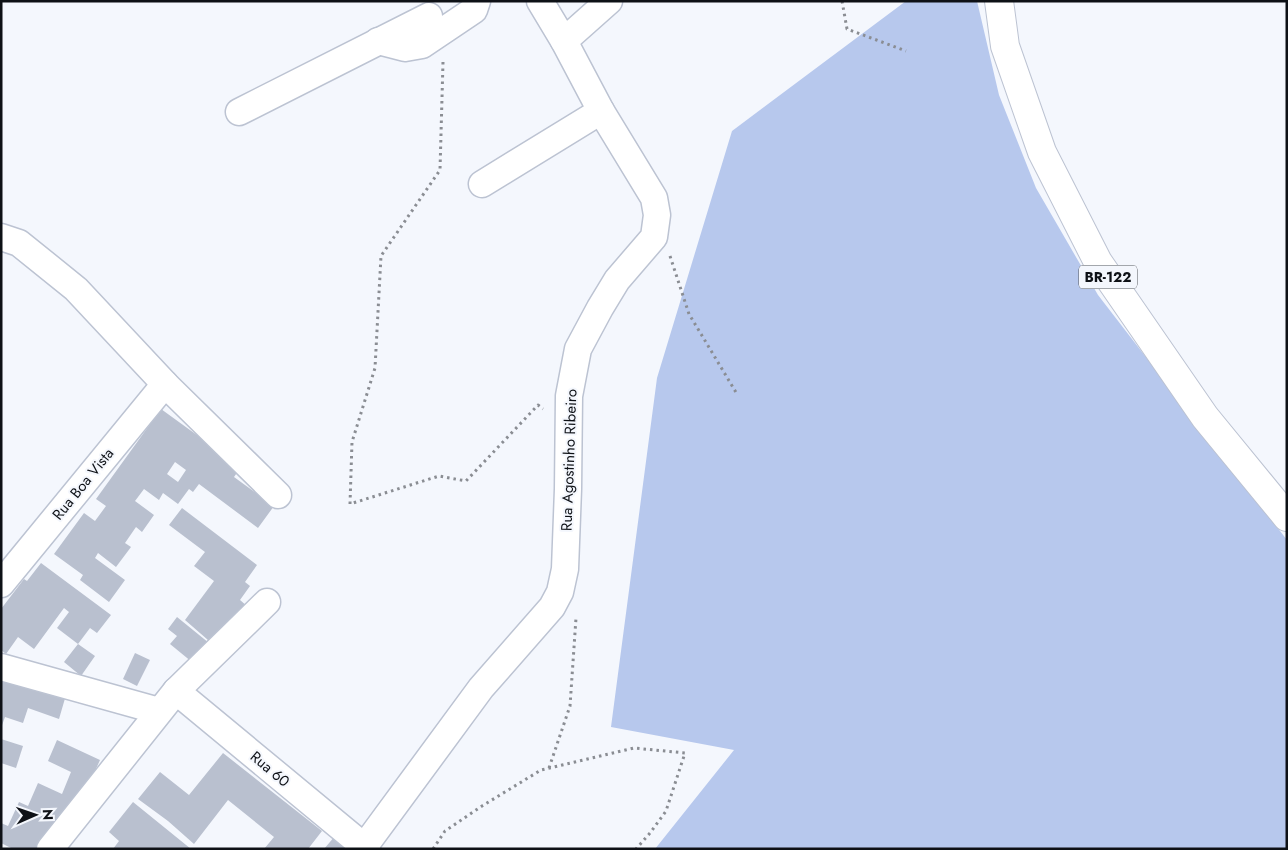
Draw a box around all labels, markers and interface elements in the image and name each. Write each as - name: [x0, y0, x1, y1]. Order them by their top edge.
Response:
- road number: BR-122: [1079, 266, 1137, 288]
- street label: Rua Agostinho Ribeiro: [556, 389, 582, 531]
- street label: Rua Boa Vista: [47, 443, 119, 525]
- street label: Rua 60: [245, 746, 295, 792]
- north arrow: [10, 790, 60, 840]
- text: N: [38, 809, 58, 820]

